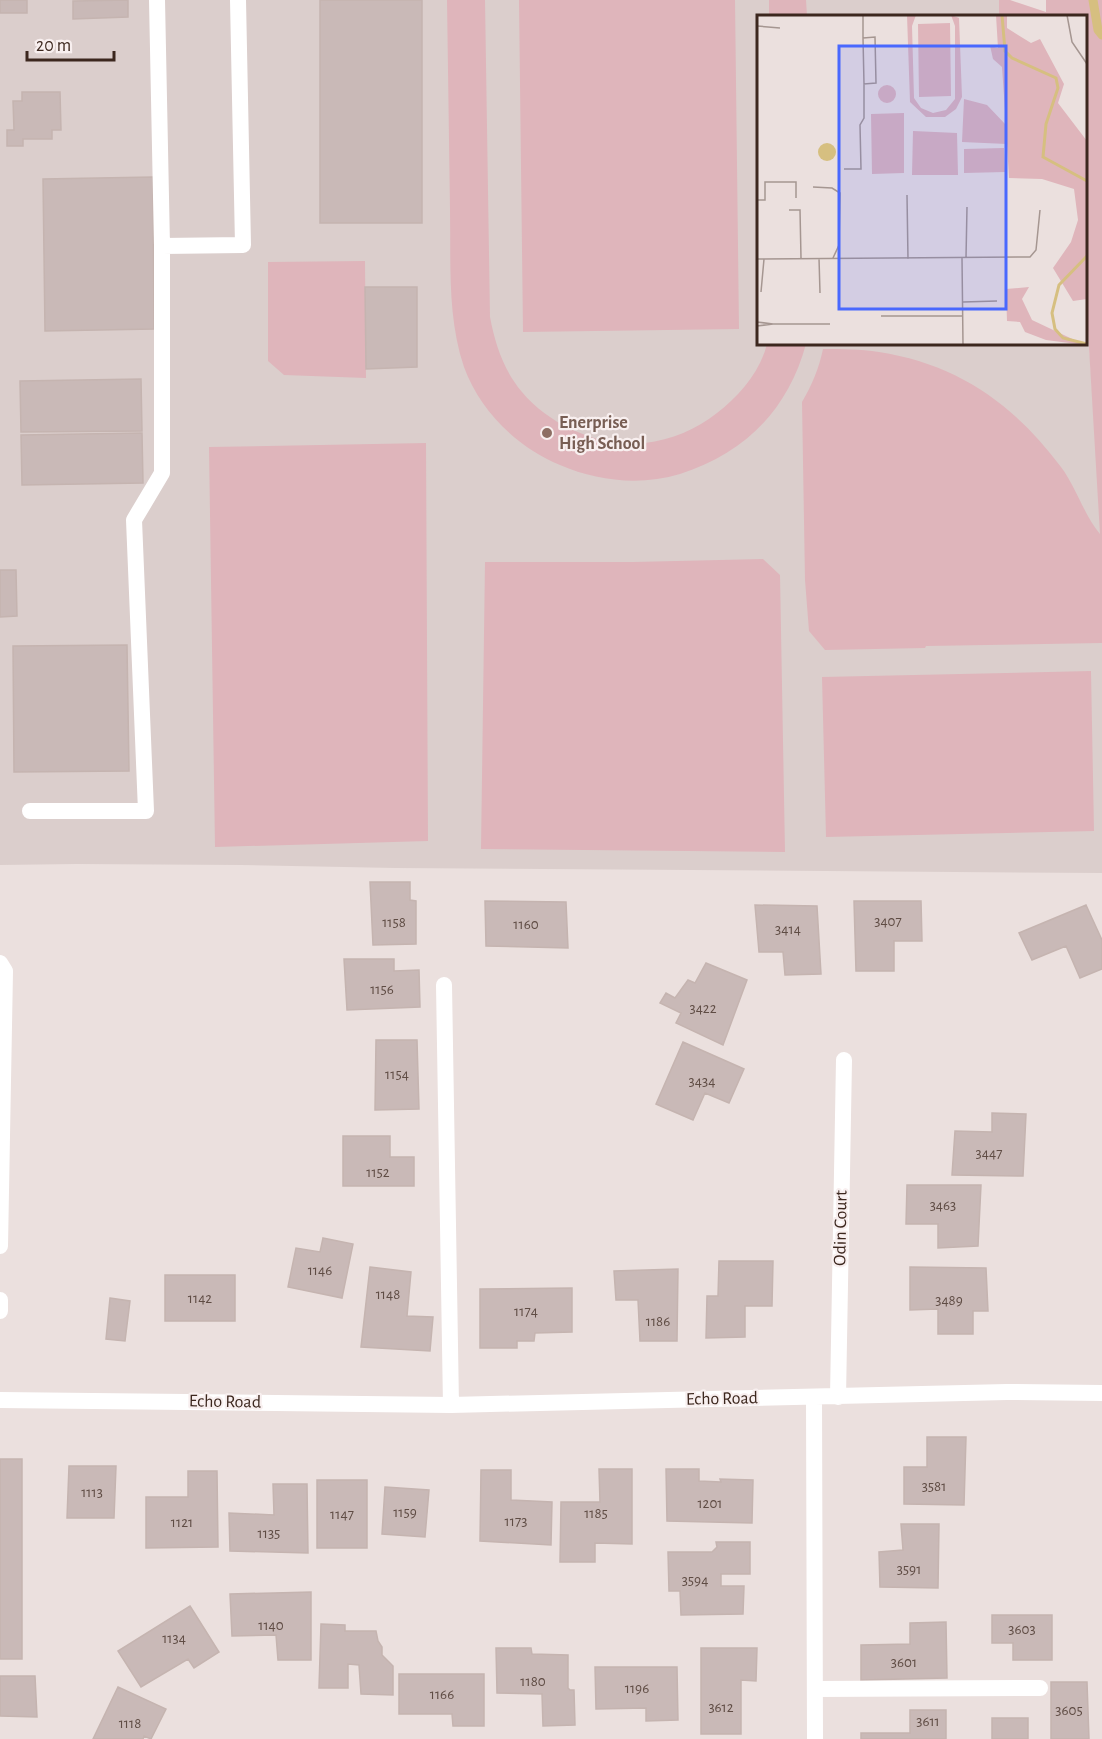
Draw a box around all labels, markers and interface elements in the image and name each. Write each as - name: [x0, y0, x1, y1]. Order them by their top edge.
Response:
- inset map: [757, 15, 1087, 345]
- scale bar: [27, 24, 114, 62]
- text: 20 m: [36, 37, 71, 55]
- place label: Enerprise High School: [559, 414, 645, 453]
- marker: Enerprise High School: [540, 426, 554, 440]
- house number: 3407: [874, 914, 902, 929]
- house number: 1158: [382, 915, 406, 930]
- house number: 1160: [513, 917, 539, 932]
- house number: 3414: [775, 922, 801, 937]
- house number: 1156: [370, 982, 394, 997]
- house number: 3422: [689, 1001, 717, 1016]
- house number: 1154: [385, 1067, 409, 1082]
- house number: 3434: [689, 1074, 715, 1089]
- house number: 3447: [976, 1146, 1002, 1161]
- house number: 1152: [366, 1165, 390, 1180]
- street label: Odin Court: [831, 1190, 851, 1266]
- house number: 3463: [930, 1198, 956, 1213]
- house number: 1146: [308, 1263, 332, 1278]
- house number: 1148: [376, 1287, 400, 1302]
- house number: 1142: [188, 1291, 212, 1306]
- house number: 3489: [935, 1293, 963, 1308]
- house number: 1174: [514, 1304, 538, 1319]
- house number: 1186: [646, 1314, 670, 1329]
- street label: Echo Road: [686, 1389, 758, 1409]
- street label: Echo Road: [189, 1392, 261, 1412]
- house number: 3581: [922, 1479, 946, 1494]
- house number: 1113: [81, 1485, 103, 1500]
- house number: 1201: [697, 1496, 723, 1511]
- house number: 1159: [393, 1505, 417, 1520]
- house number: 1185: [584, 1506, 608, 1521]
- house number: 1147: [330, 1507, 354, 1522]
- house number: 1173: [505, 1514, 527, 1529]
- house number: 1121: [171, 1515, 193, 1530]
- house number: 1135: [258, 1526, 280, 1541]
- house number: 3591: [897, 1562, 921, 1577]
- house number: 3594: [682, 1573, 708, 1588]
- house number: 1140: [258, 1618, 284, 1633]
- house number: 3603: [1008, 1622, 1036, 1637]
- house number: 1134: [162, 1631, 186, 1646]
- house number: 3601: [891, 1655, 917, 1670]
- house number: 1180: [520, 1674, 546, 1689]
- house number: 1196: [625, 1681, 649, 1696]
- house number: 1166: [430, 1687, 454, 1702]
- house number: 3612: [708, 1700, 734, 1715]
- house number: 3605: [1055, 1703, 1083, 1718]
- house number: 3611: [916, 1714, 940, 1729]
- house number: 1118: [119, 1716, 141, 1731]

